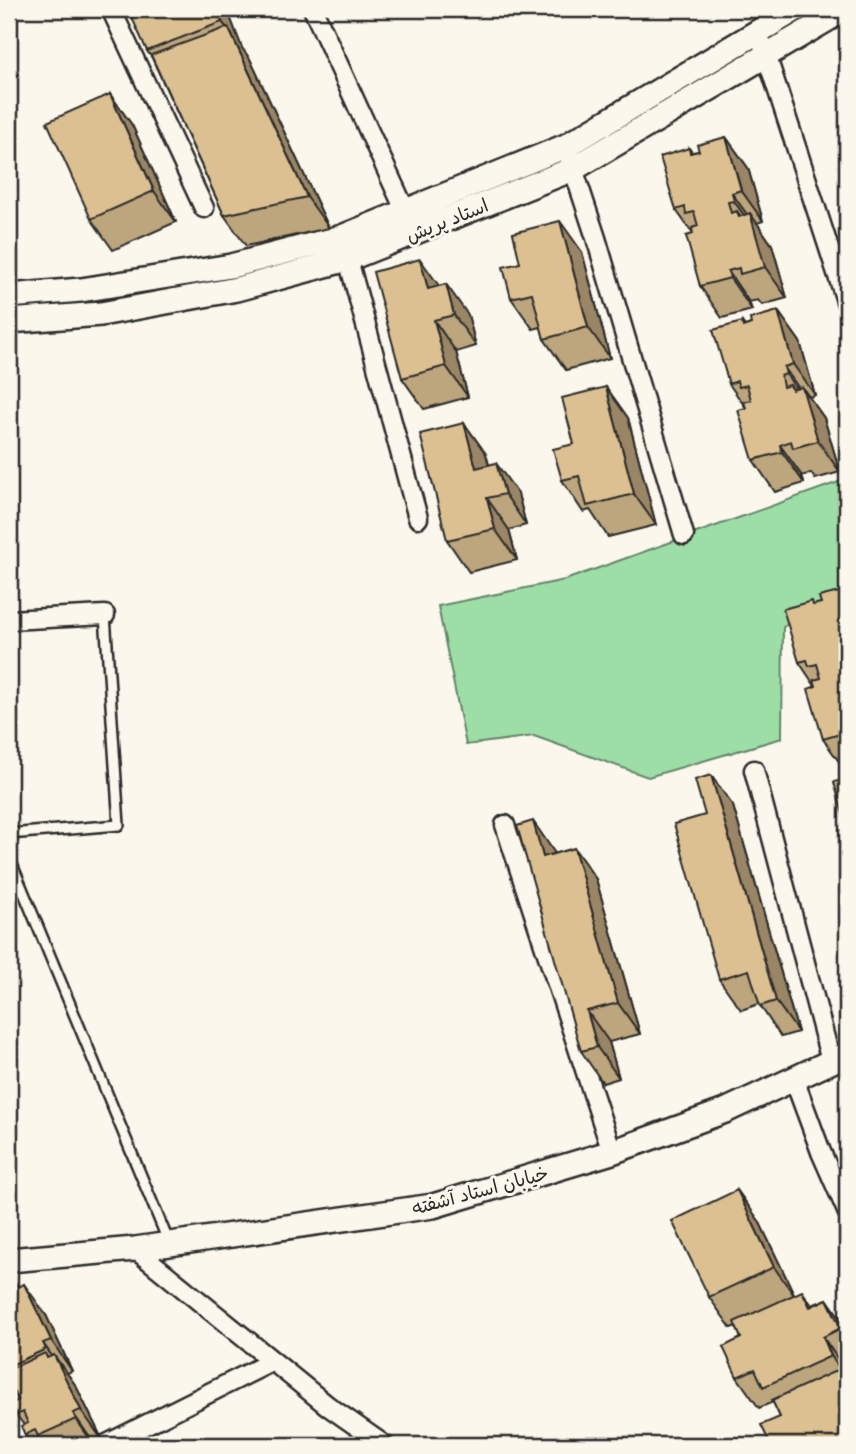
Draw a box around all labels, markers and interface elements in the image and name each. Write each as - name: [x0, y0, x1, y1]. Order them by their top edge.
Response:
- street label: استاد پریش: [403, 194, 492, 248]
- street label: خیابان استاد آشفته: [410, 1162, 551, 1221]

